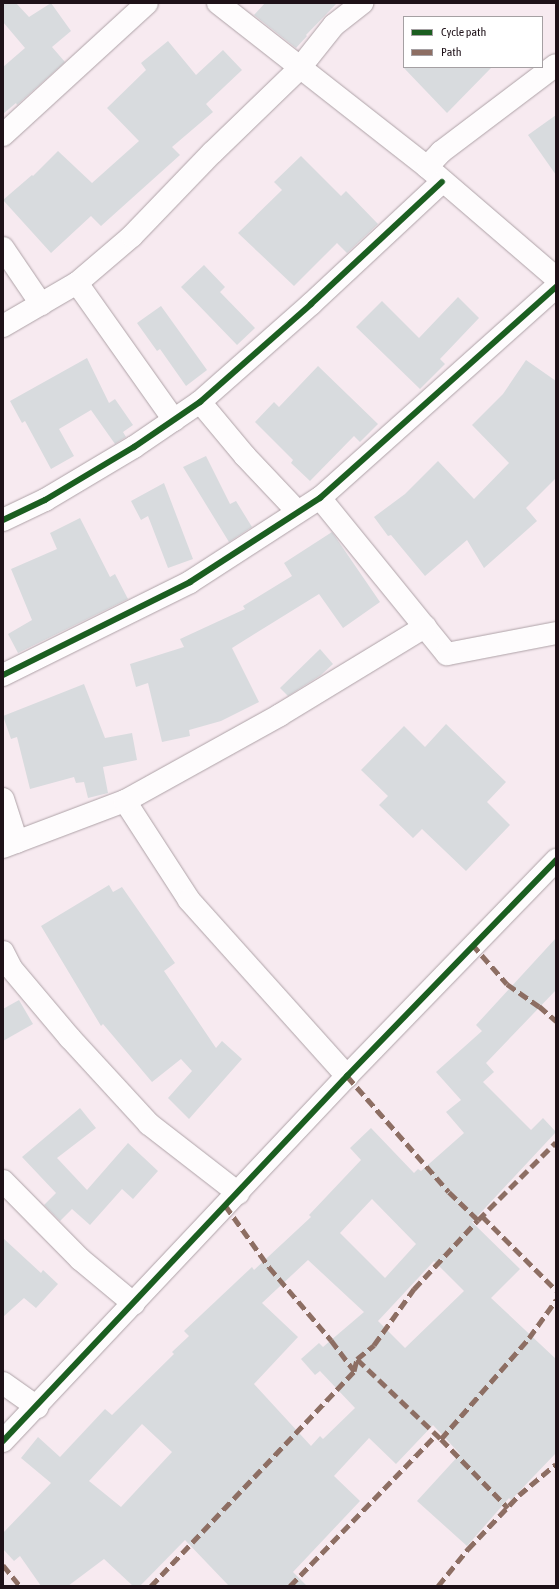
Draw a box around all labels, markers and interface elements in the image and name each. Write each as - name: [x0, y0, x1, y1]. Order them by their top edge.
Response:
- legend: [403, 16, 543, 68]
- text: Cycle path: [441, 25, 486, 39]
- text: Path: [441, 45, 462, 59]

